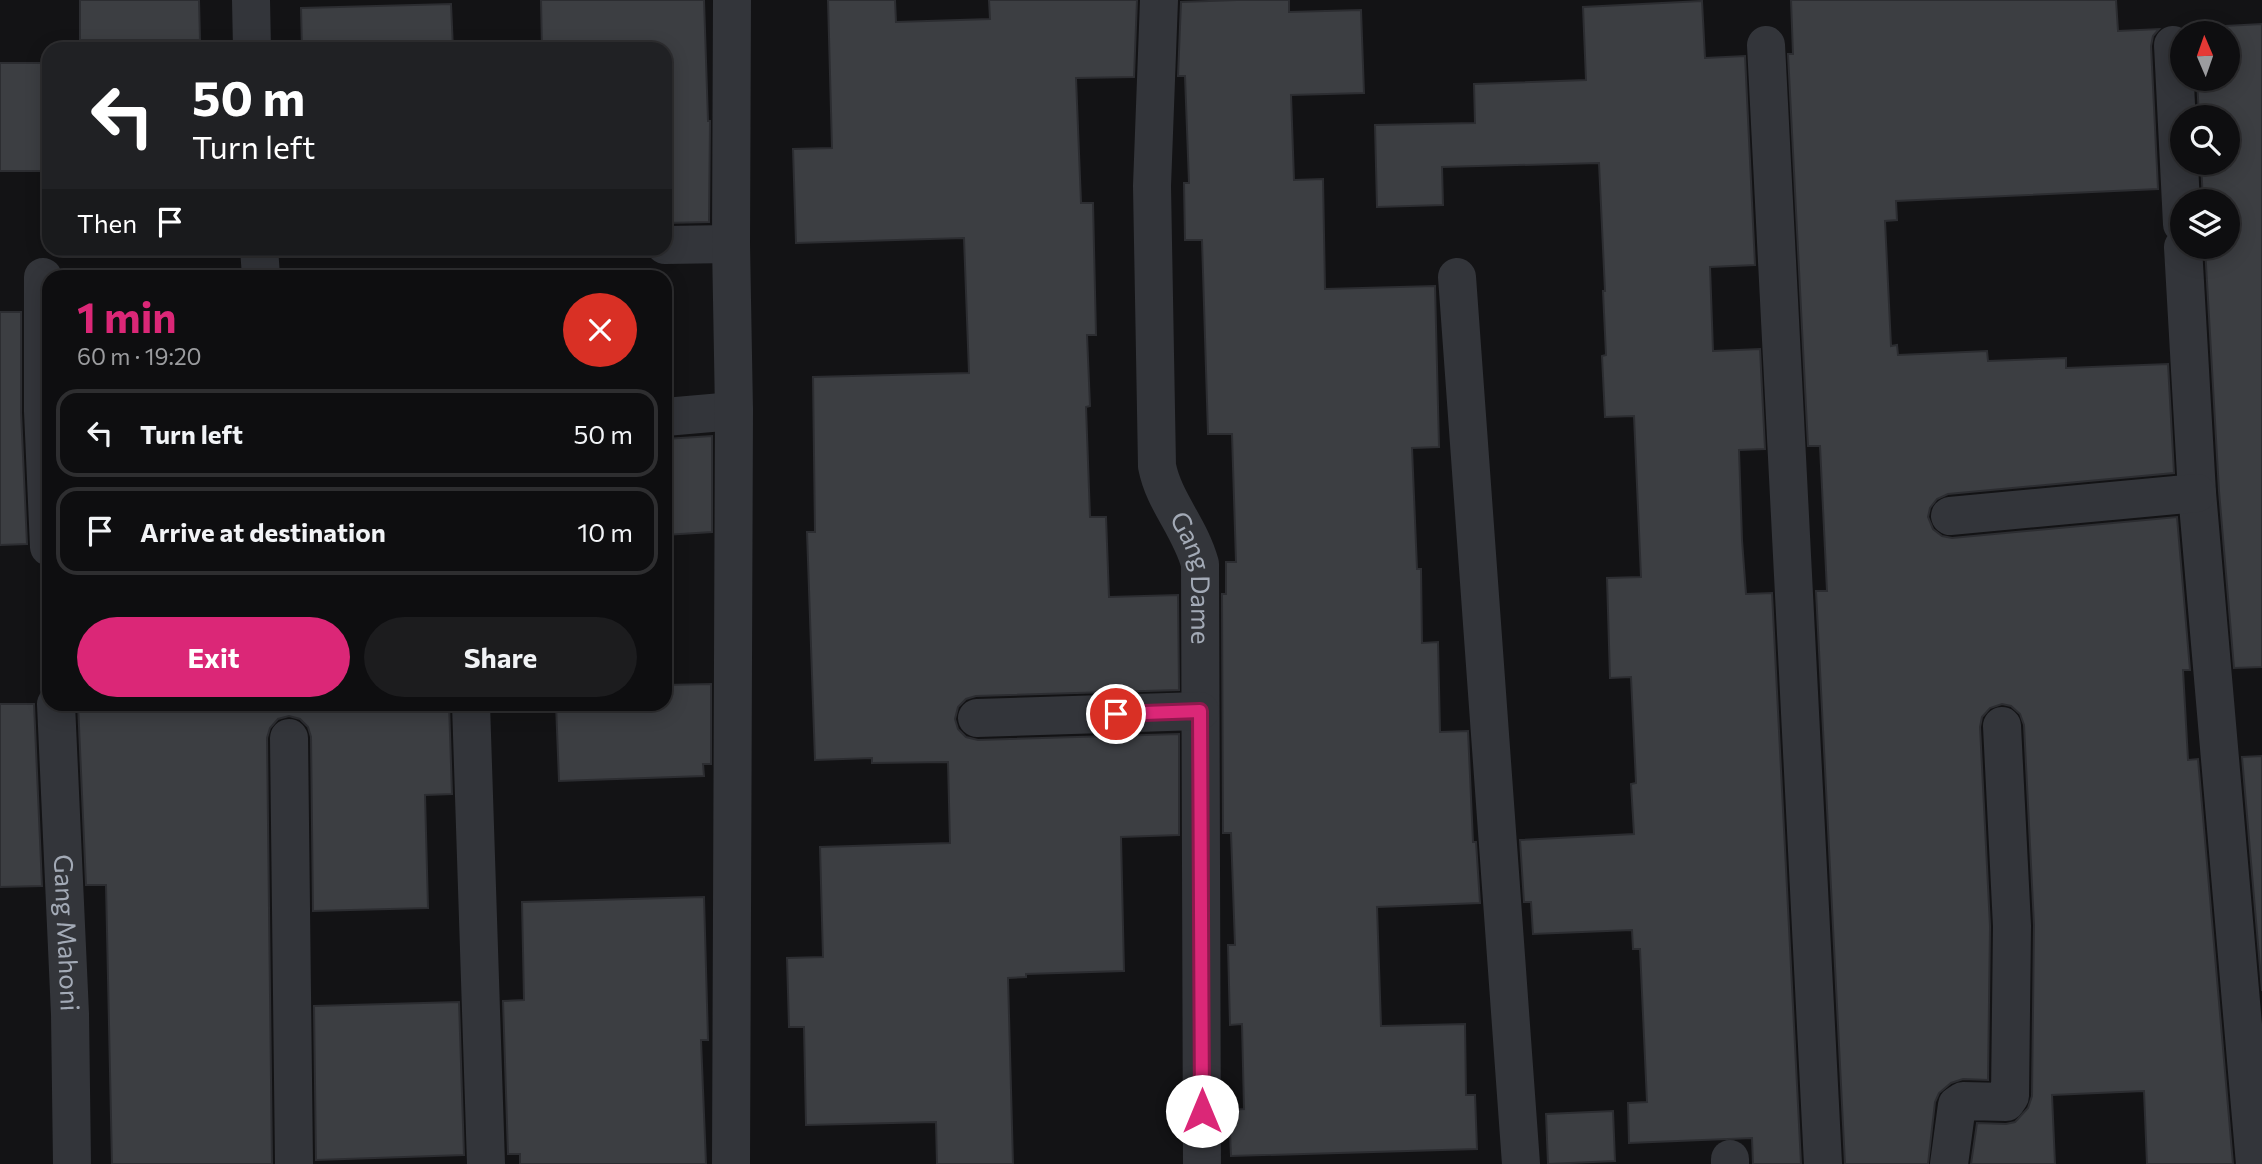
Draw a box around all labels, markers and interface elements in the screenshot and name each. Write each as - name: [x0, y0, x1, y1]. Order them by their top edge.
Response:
- north arrow: [2170, 21, 2240, 91]
- map controls: [2170, 21, 2240, 259]
- text: 50 m: [192, 66, 305, 126]
- icon: left: [77, 70, 168, 161]
- button: search: [2170, 105, 2240, 175]
- text: Turn left: [192, 126, 316, 166]
- button: layers: [2170, 189, 2240, 259]
- icon: arrive: [151, 203, 189, 241]
- text: Then: [77, 207, 137, 238]
- text: 1 min: [77, 290, 177, 342]
- button: close: [563, 293, 637, 367]
- text: 60 m · 19:20: [77, 342, 202, 370]
- icon: left: [81, 414, 119, 452]
- text: Turn left: [140, 418, 243, 449]
- text: 50 m: [573, 418, 633, 449]
- street label: Gang Dame: [1165, 505, 1218, 644]
- icon: arrive: [81, 512, 119, 550]
- text: Arrive at destination: [140, 516, 386, 547]
- text: 10 m: [577, 516, 633, 547]
- button: Exit: [77, 617, 350, 697]
- button: Share: [364, 617, 637, 697]
- pin: [1086, 684, 1146, 744]
- icon: arrive: [1097, 695, 1135, 733]
- street label: Gang Mahoni: [49, 854, 87, 1012]
- position arrow: [1165, 1074, 1239, 1148]

